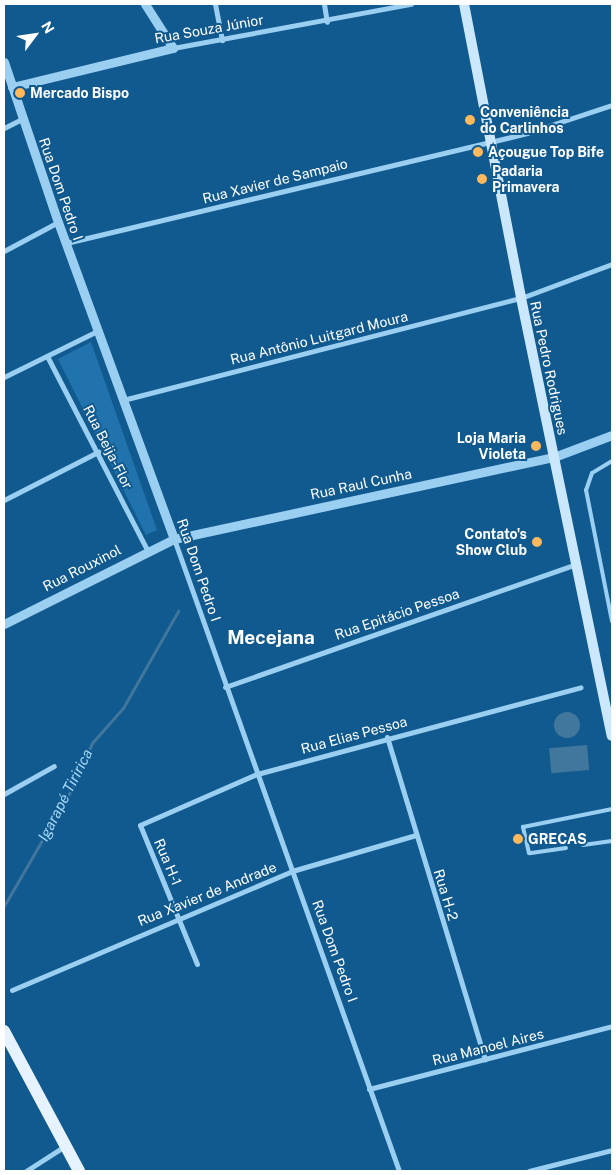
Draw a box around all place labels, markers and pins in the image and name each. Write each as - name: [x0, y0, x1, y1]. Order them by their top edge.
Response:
- place label: Mercado Bispo: [30, 85, 129, 101]
- marker: Mercado Bispo: [14, 87, 26, 99]
- place label: Conveniência do Carlinhos: [480, 104, 569, 136]
- marker: Conveniência do Carlinhos: [464, 114, 476, 126]
- place label: Açougue Top Bife: [488, 144, 604, 160]
- marker: Açougue Top Bife: [472, 146, 484, 158]
- place label: Padaria Primavera: [492, 163, 560, 196]
- marker: Padaria Primavera: [476, 173, 488, 185]
- place label: Loja Maria Violeta: [457, 430, 526, 462]
- marker: Loja Maria Violeta: [530, 440, 542, 452]
- place label: Contato's Show Club: [456, 526, 527, 558]
- marker: Contato's Show Club: [531, 536, 543, 548]
- place label: GRECAS: [528, 831, 587, 847]
- marker: GRECAS: [512, 833, 524, 845]

